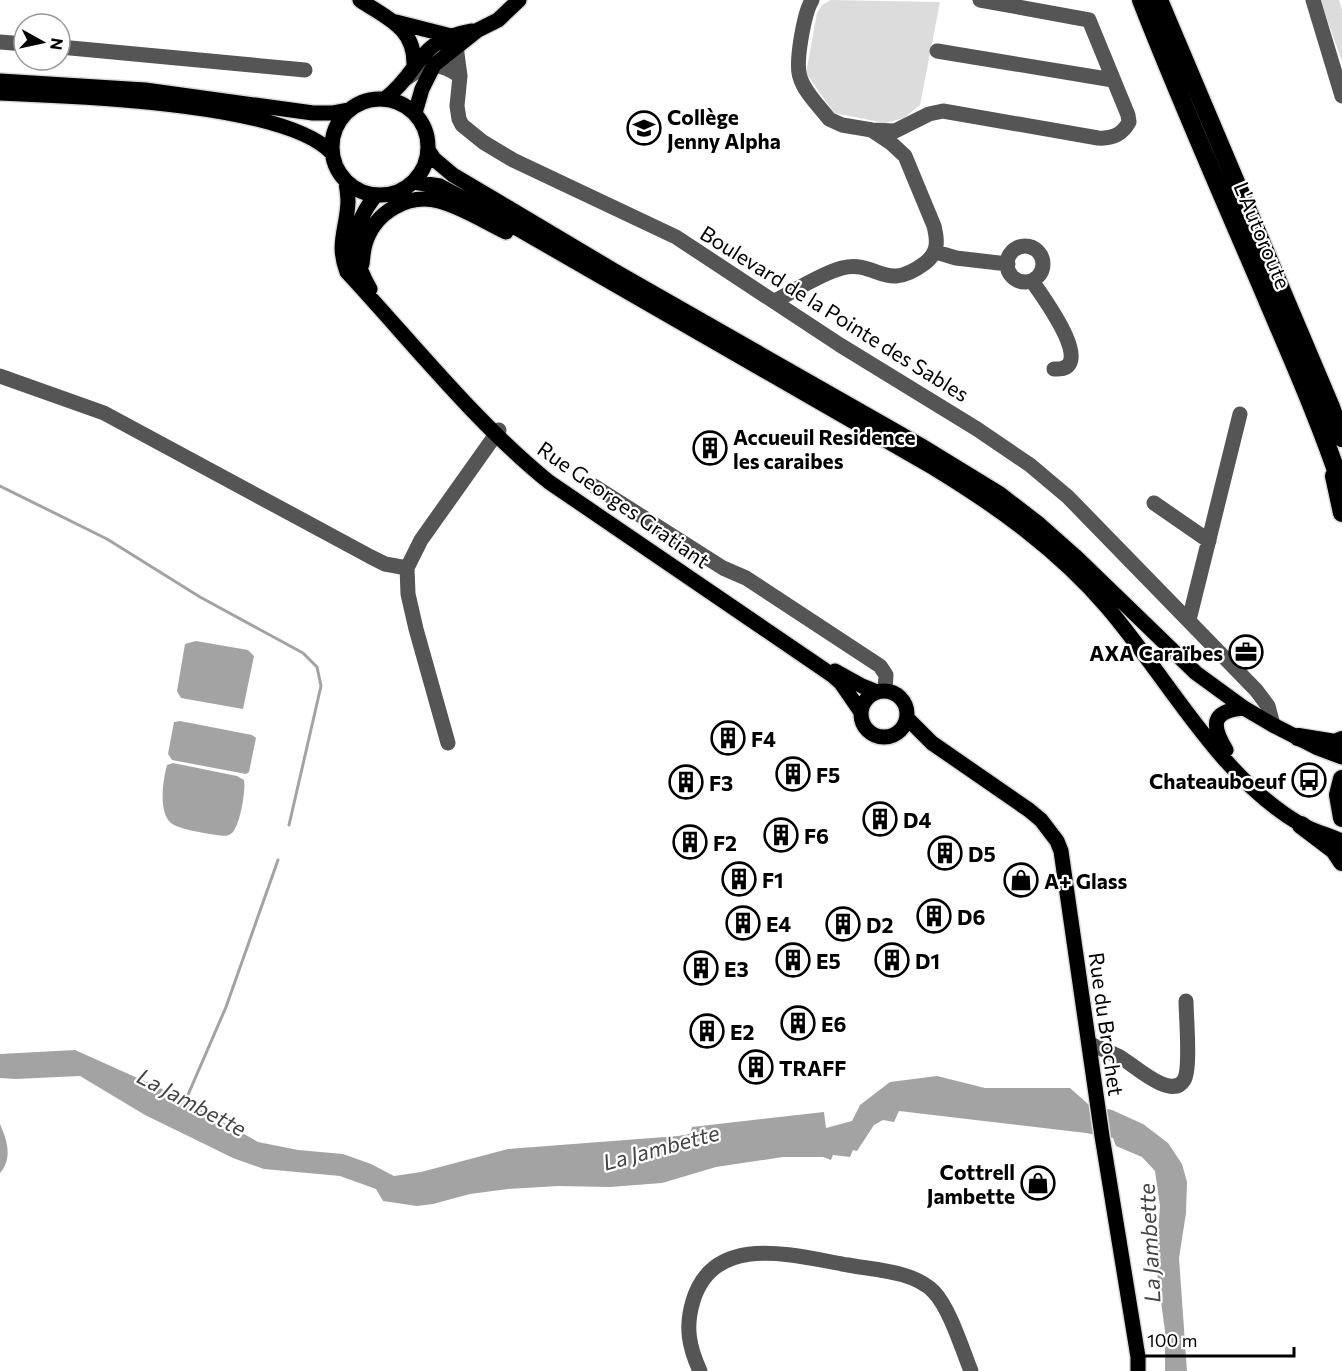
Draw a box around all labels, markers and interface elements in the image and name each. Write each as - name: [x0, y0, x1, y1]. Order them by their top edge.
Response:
- north arrow: [12, 12, 72, 72]
- text: N: [47, 37, 68, 51]
- place label: Collège Jenny Alpha: [667, 104, 781, 153]
- school or university icon: Collège Jenny Alpha: [626, 110, 662, 146]
- street label: L'Autoroute: [1229, 178, 1297, 292]
- street label: Boulevard de la Pointe des Sables: [696, 220, 974, 406]
- place label: Accueuil Residence les caraibes: [733, 424, 916, 473]
- building icon: Accueuil Residence les caraibes: [692, 430, 728, 466]
- street label: Rue Georges Gratiant: [533, 435, 715, 573]
- office icon: AXA Caraïbes: [1228, 634, 1264, 670]
- place label: AXA Caraïbes: [1089, 640, 1223, 665]
- building icon: F4: [710, 720, 746, 756]
- place label: F4: [751, 726, 776, 751]
- building icon: F5: [775, 756, 811, 792]
- place label: F5: [816, 762, 840, 787]
- bus stop icon: Chateauboeuf: [1291, 762, 1327, 798]
- building icon: F3: [668, 764, 704, 800]
- place label: Chateauboeuf: [1149, 768, 1286, 793]
- place label: F3: [709, 770, 733, 795]
- building icon: D4: [862, 801, 898, 837]
- place label: D4: [903, 807, 931, 832]
- building icon: F6: [763, 817, 799, 853]
- place label: F6: [804, 823, 829, 848]
- building icon: F2: [672, 824, 708, 860]
- place label: F2: [713, 830, 737, 855]
- building icon: D5: [927, 835, 963, 871]
- place label: D5: [968, 841, 996, 866]
- building icon: F1: [721, 861, 757, 897]
- shop icon: A+ Glass: [1003, 862, 1039, 898]
- place label: F1: [762, 867, 784, 892]
- place label: A+ Glass: [1044, 868, 1127, 893]
- building icon: D6: [916, 898, 952, 934]
- place label: D6: [957, 904, 985, 929]
- building icon: E4: [725, 905, 761, 941]
- building icon: D2: [825, 906, 861, 942]
- place label: E4: [766, 911, 791, 936]
- place label: D2: [866, 912, 893, 937]
- building icon: E5: [775, 942, 811, 978]
- building icon: D1: [874, 942, 910, 978]
- place label: E5: [816, 948, 841, 973]
- place label: D1: [915, 948, 940, 973]
- building icon: E3: [683, 950, 719, 986]
- street label: Rue du Brochet: [1085, 951, 1129, 1097]
- place label: E3: [724, 956, 749, 981]
- building icon: E6: [780, 1005, 816, 1041]
- place label: E6: [821, 1011, 847, 1036]
- building icon: E2: [689, 1013, 725, 1049]
- place label: E2: [730, 1019, 755, 1044]
- building icon: TRAFF: [738, 1049, 774, 1085]
- place label: TRAFF: [779, 1055, 846, 1080]
- water label: La Jambette: [133, 1062, 251, 1142]
- water label: La Jambette: [600, 1118, 723, 1175]
- place label: Cottrell Jambette: [927, 1159, 1015, 1208]
- shop icon: Cottrell Jambette: [1020, 1165, 1056, 1201]
- water label: La Jambette: [1132, 1182, 1166, 1303]
- scale bar: [1138, 1320, 1294, 1358]
- text: 100 m: [1147, 1329, 1197, 1351]

